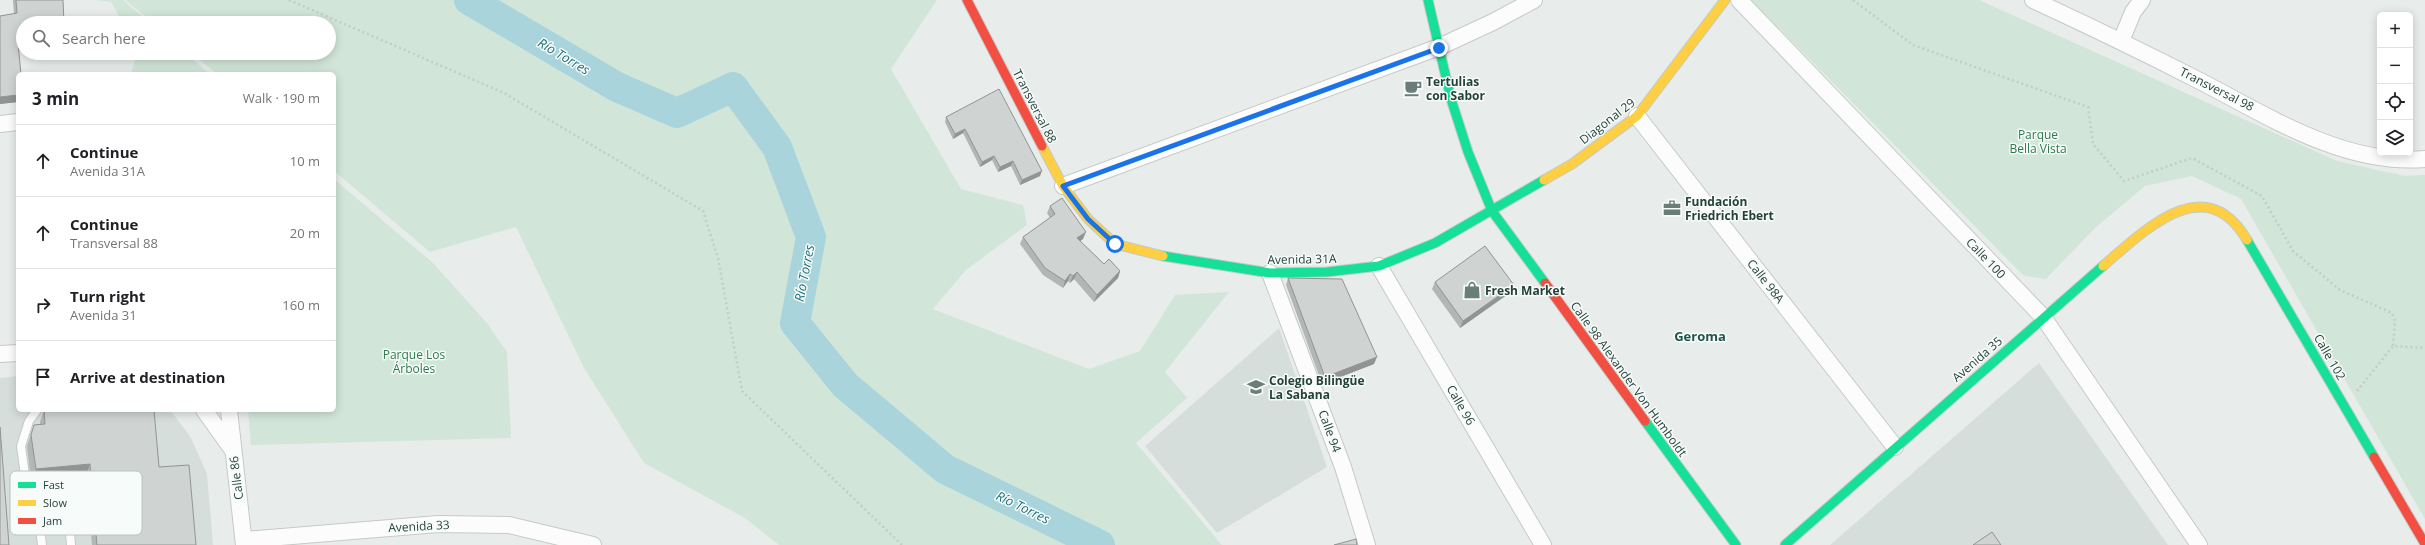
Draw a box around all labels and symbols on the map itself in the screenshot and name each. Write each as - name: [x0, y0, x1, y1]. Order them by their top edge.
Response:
- water label: Río Torres: [535, 33, 594, 79]
- route end: [1430, 39, 1448, 57]
- street label: Transversal 98: [2177, 63, 2257, 115]
- street label: Transversal 88: [1009, 66, 1061, 146]
- place label: Tertulias con Sabor: [1426, 73, 1485, 104]
- cafe icon: Tertulias con Sabor: [1403, 78, 1423, 98]
- street label: Diagonal 29: [1576, 94, 1638, 148]
- park label: Parque Bella Vista: [2009, 126, 2067, 157]
- place label: Fundación Friedrich Ebert: [1685, 193, 1774, 224]
- office icon: Fundación Friedrich Ebert: [1662, 198, 1682, 218]
- street label: Calle 100: [1962, 234, 2010, 282]
- route start: [1106, 235, 1124, 253]
- water label: Río Torres: [790, 243, 818, 303]
- street label: Avenida 31A: [1267, 250, 1337, 268]
- street label: Calle 98A: [1743, 255, 1789, 307]
- shop icon: Fresh Market: [1462, 280, 1482, 300]
- place label: Fresh Market: [1485, 282, 1565, 299]
- street label: Calle 98 Alexander Von Humboldt: [1567, 298, 1691, 460]
- district label: Geroma: [1674, 327, 1726, 345]
- street label: Calle 102: [2310, 331, 2350, 383]
- street label: Avenida 35: [1948, 332, 2006, 386]
- park label: Parque Los Árboles: [383, 346, 446, 377]
- place label: Colegio Bilingüe La Sabana: [1269, 372, 1365, 403]
- school or university icon: Colegio Bilingüe La Sabana: [1246, 377, 1266, 397]
- street label: Calle 96: [1443, 382, 1479, 428]
- street label: Calle 94: [1315, 407, 1346, 455]
- street label: Calle 86: [225, 455, 247, 501]
- legend: [10, 471, 142, 535]
- text: Fast: [43, 477, 64, 492]
- water label: Río Torres: [993, 486, 1053, 528]
- text: Slow: [43, 495, 67, 510]
- text: Jam: [42, 513, 62, 528]
- street label: Avenida 33: [388, 516, 450, 536]

